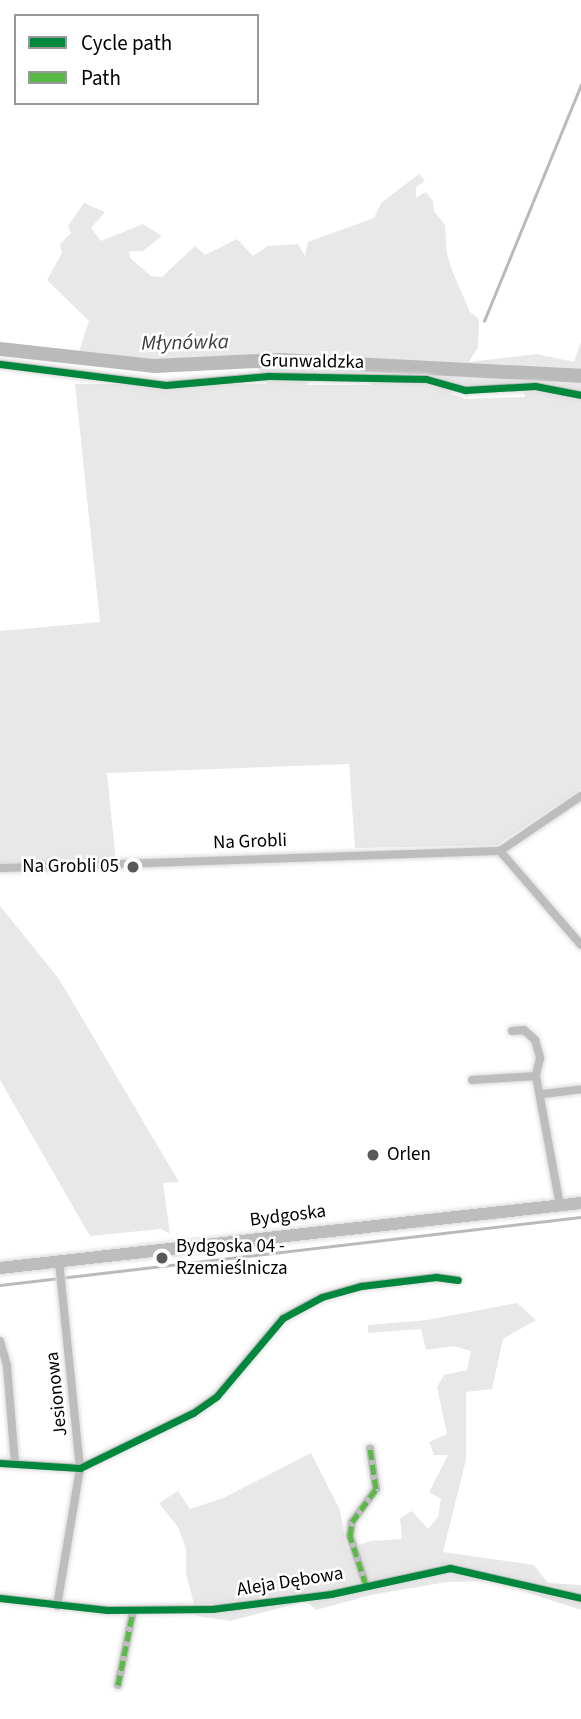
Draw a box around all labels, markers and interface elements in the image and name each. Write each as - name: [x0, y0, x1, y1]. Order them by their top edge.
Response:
- legend: [14, 14, 259, 105]
- text: Cycle path: [81, 28, 172, 58]
- text: Path: [81, 63, 121, 93]
- water label: Młynówka: [141, 329, 229, 355]
- street label: Grunwaldzka: [260, 350, 364, 374]
- street label: Na Grobli: [213, 829, 287, 855]
- place label: Na Grobli 05: [22, 856, 119, 878]
- marker: Na Grobli 05: [125, 859, 141, 875]
- place label: Orlen: [387, 1144, 431, 1166]
- marker: Orlen: [365, 1147, 381, 1163]
- street label: Bydgoska: [249, 1200, 327, 1232]
- place label: Bydgoska 04 - Rzemieślnicza: [176, 1236, 288, 1280]
- marker: Bydgoska 04 - Rzemieślnicza: [154, 1250, 170, 1266]
- street label: Jesionowa: [41, 1350, 73, 1438]
- street label: Aleja Dębowa: [235, 1562, 345, 1602]

